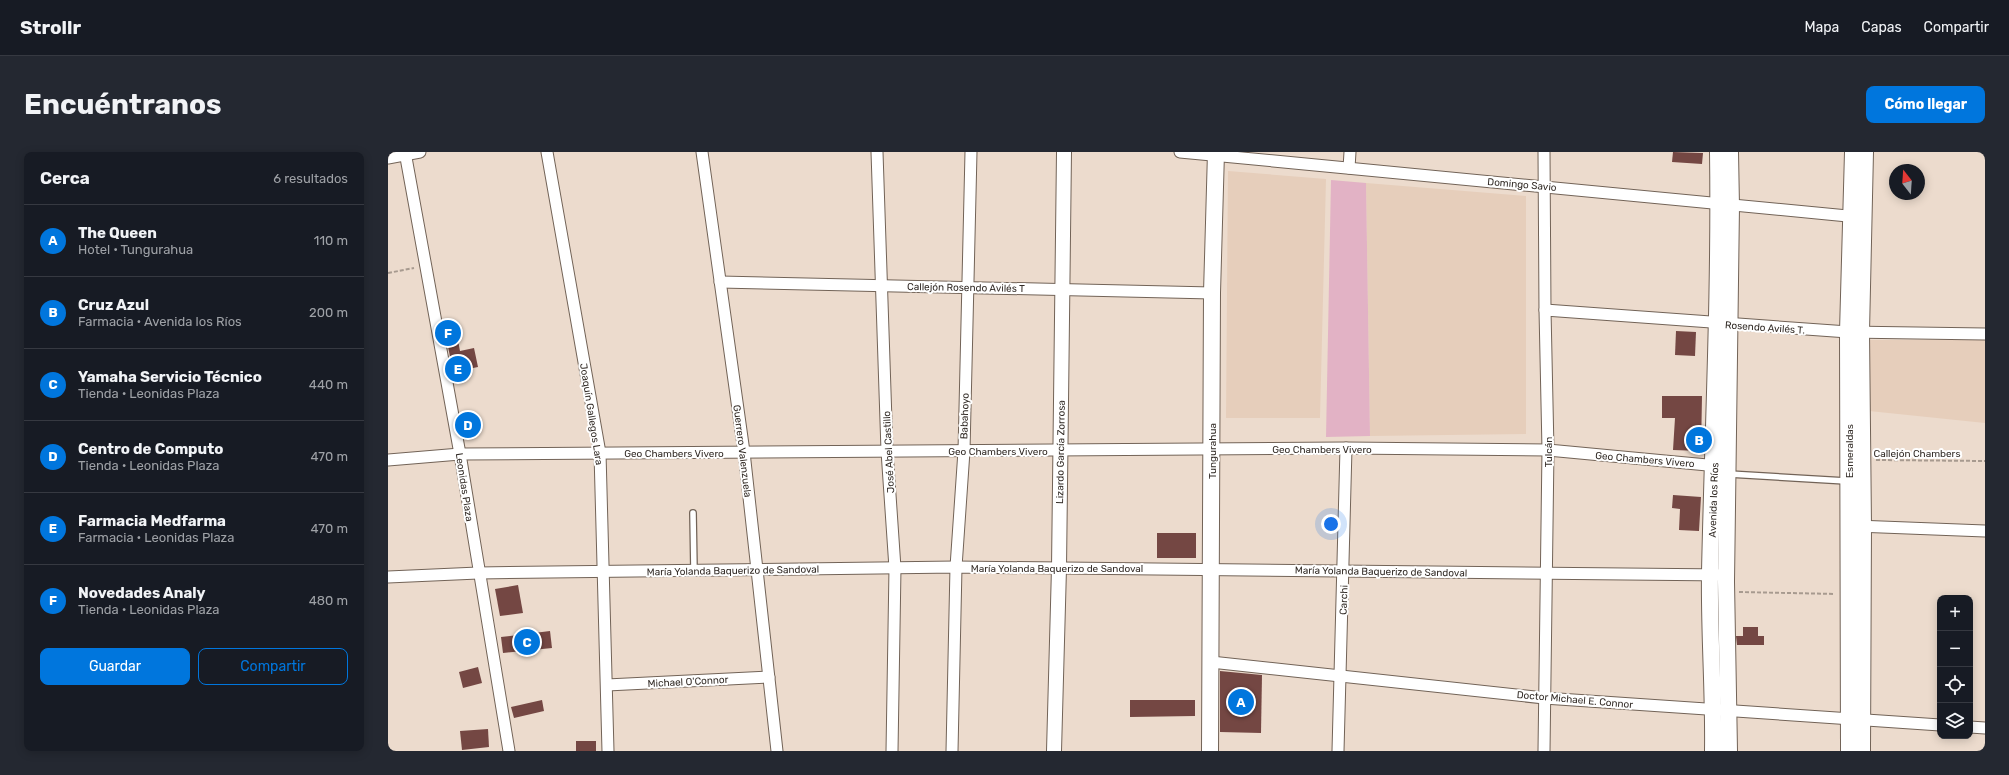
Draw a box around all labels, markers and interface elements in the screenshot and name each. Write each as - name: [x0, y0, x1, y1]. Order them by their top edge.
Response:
- text: Strollr: [20, 16, 81, 39]
- text: Mapa: [1804, 19, 1839, 36]
- text: Capas: [1861, 19, 1902, 36]
- text: Compartir: [1924, 19, 1989, 36]
- button: Cómo llegar: [1866, 86, 1985, 123]
- text: Encuéntranos: [24, 88, 222, 121]
- north arrow: [1889, 164, 1925, 200]
- text: Cerca: [40, 168, 90, 188]
- text: 6 resultados: [273, 171, 348, 186]
- street label: Domingo Savio: [1487, 176, 1557, 194]
- text: The Queen: [78, 224, 157, 242]
- text: A: [48, 233, 58, 248]
- text: 110 m: [314, 233, 348, 248]
- text: Hotel · Tungurahua: [78, 242, 193, 257]
- street label: Callejón Rosendo Avilés T: [907, 281, 1025, 295]
- text: Cruz Azul: [78, 296, 149, 314]
- text: B: [48, 305, 58, 320]
- text: 200 m: [309, 305, 348, 320]
- text: Farmacia · Avenida los Ríos: [78, 314, 242, 329]
- pin: F: [435, 318, 461, 348]
- street label: Rosendo Avilés T.: [1725, 319, 1805, 337]
- pin: E: [445, 354, 471, 384]
- street label: Joaquín Gallegos Lara: [577, 362, 605, 466]
- text: Yamaha Servicio Técnico: [78, 368, 262, 386]
- text: C: [48, 377, 58, 392]
- text: 440 m: [309, 377, 348, 392]
- text: Tienda · Leonidas Plaza: [78, 386, 220, 401]
- street label: Babahoyo: [958, 392, 972, 439]
- street label: Lizardo García Zorrosa: [1054, 400, 1068, 504]
- street label: Guerrero Valenzuela: [730, 404, 754, 498]
- pin: D: [455, 410, 481, 440]
- street label: José Abel Castillo: [881, 410, 897, 493]
- street label: Tungurahua: [1207, 423, 1219, 479]
- street label: Esmeraldas: [1844, 424, 1856, 478]
- pin: B: [1686, 425, 1712, 455]
- street label: Tulcán: [1543, 437, 1555, 467]
- text: Centro de Computo: [78, 440, 223, 458]
- street label: Geo Chambers Vivero: [1272, 444, 1372, 456]
- street label: Geo Chambers Vivero: [948, 446, 1048, 458]
- street label: Geo Chambers Vivero: [624, 448, 724, 460]
- street label: Callejón Chambers: [1873, 448, 1961, 460]
- text: D: [48, 449, 58, 464]
- text: 470 m: [310, 449, 348, 464]
- street label: Geo Chambers Vivero: [1595, 450, 1695, 470]
- street label: Leonidas Plaza: [453, 452, 475, 522]
- text: Tienda · Leonidas Plaza: [78, 458, 220, 473]
- street label: Avenida los Ríos: [1707, 462, 1721, 538]
- text: Farmacia Medfarma: [78, 512, 226, 530]
- your location: [1321, 514, 1341, 534]
- text: E: [49, 521, 57, 536]
- text: 470 m: [310, 521, 348, 536]
- text: Farmacia · Leonidas Plaza: [78, 530, 234, 545]
- street label: María Yolanda Baquerizo de Sandoval: [647, 563, 819, 579]
- street label: María Yolanda Baquerizo de Sandoval: [971, 563, 1143, 575]
- street label: María Yolanda Baquerizo de Sandoval: [1295, 564, 1467, 580]
- text: Novedades Analy: [78, 584, 205, 602]
- street label: Carchi: [1337, 585, 1351, 615]
- text: F: [49, 593, 57, 608]
- text: 480 m: [309, 593, 348, 608]
- map controls: [1937, 595, 1973, 739]
- button: +: [1937, 595, 1973, 631]
- text: Tienda · Leonidas Plaza: [78, 602, 220, 617]
- pin: C: [514, 627, 540, 657]
- button: −: [1937, 631, 1973, 667]
- button: Guardar: [40, 648, 190, 685]
- button: Compartir: [198, 648, 348, 685]
- button: locate: [1937, 667, 1973, 703]
- street label: Michael O'Connor: [647, 674, 729, 690]
- pin: A: [1228, 687, 1254, 717]
- street label: Doctor Michael E. Connor: [1516, 689, 1634, 711]
- button: layers: [1937, 703, 1973, 739]

